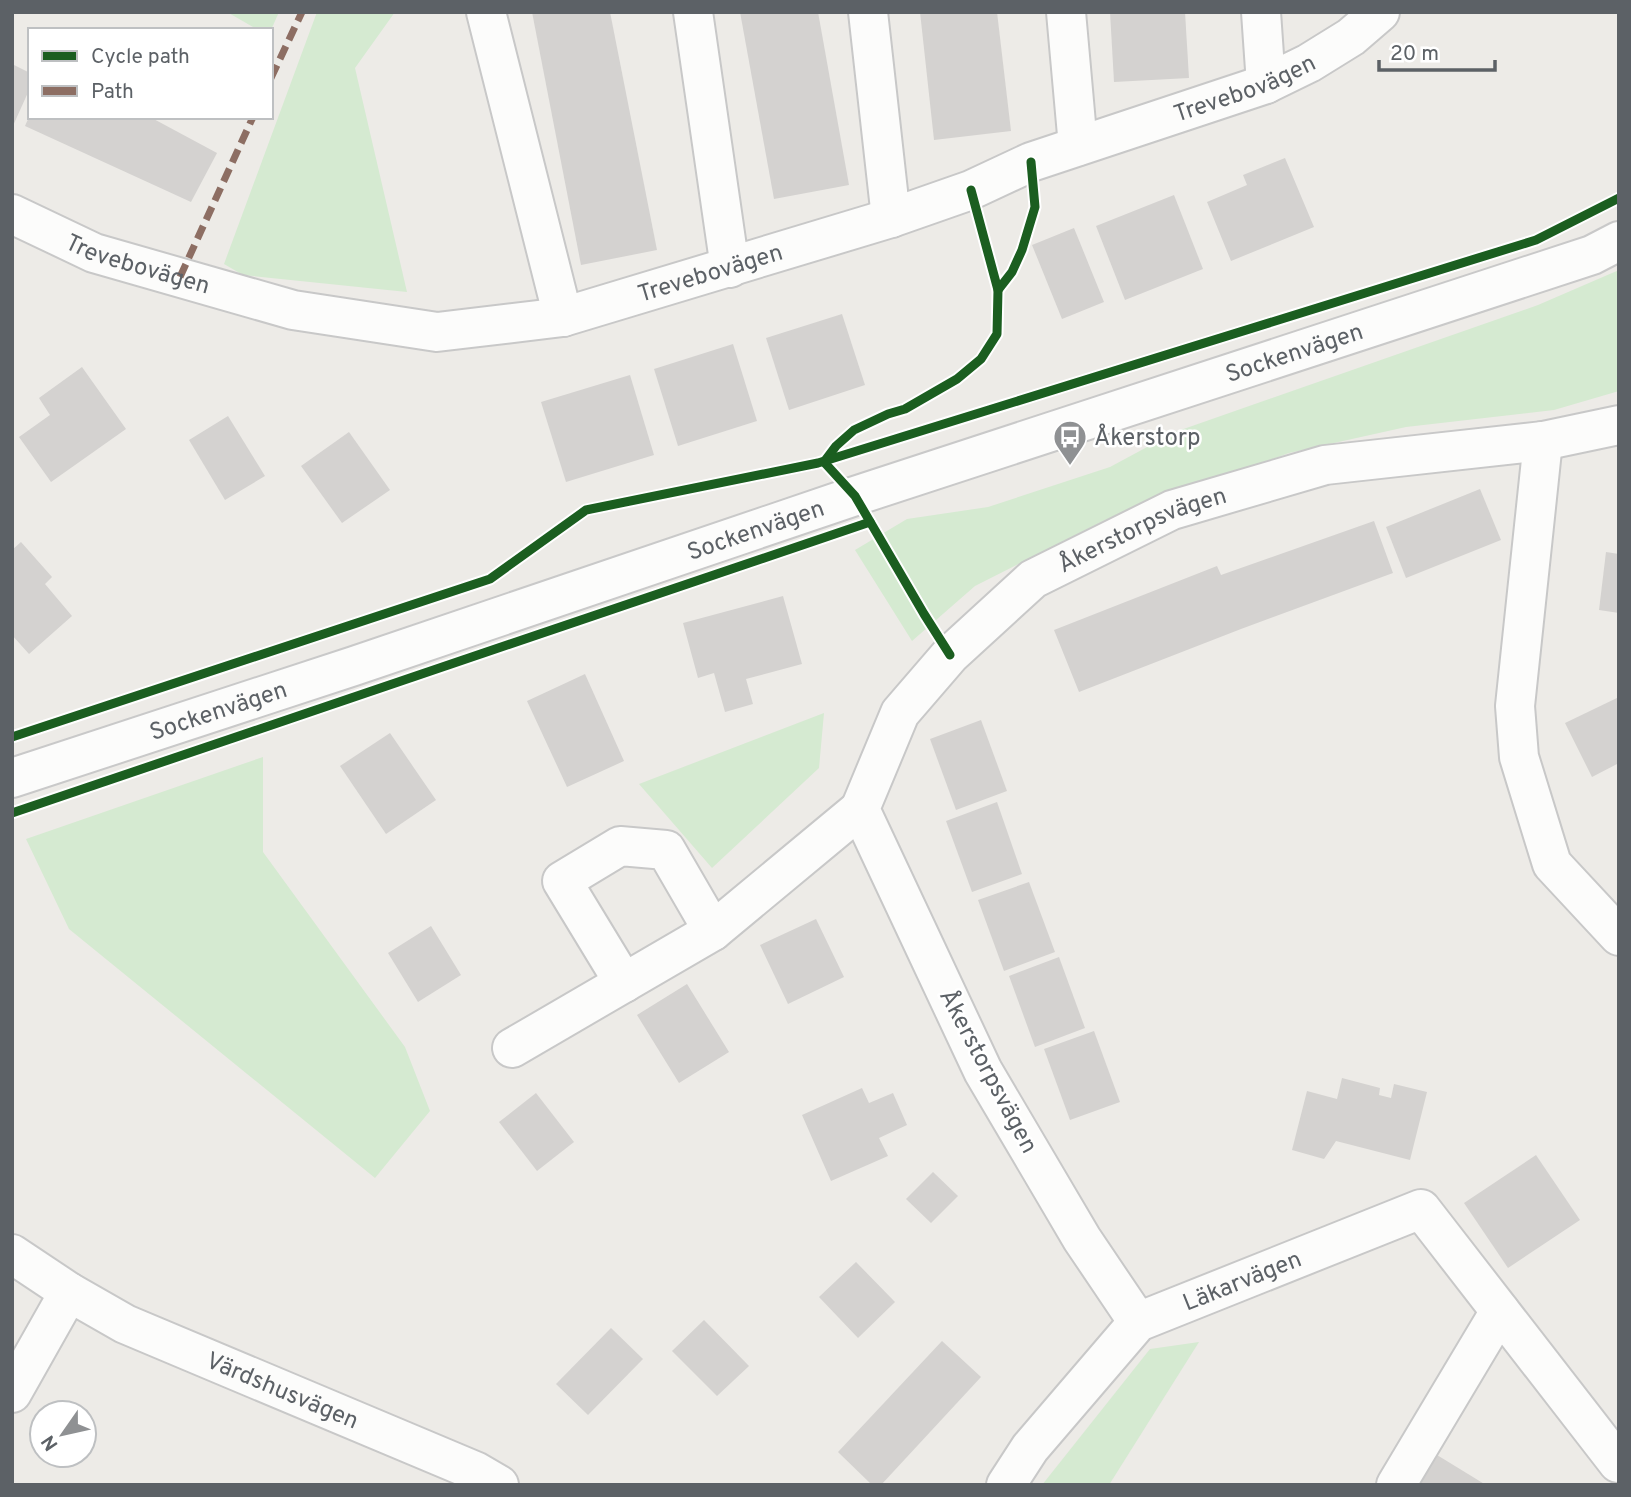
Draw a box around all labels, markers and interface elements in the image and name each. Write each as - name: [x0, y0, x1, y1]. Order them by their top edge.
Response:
- legend: [28, 28, 273, 119]
- scale bar: [1379, 28, 1494, 72]
- text: 20 m: [1390, 41, 1439, 68]
- text: Cycle path: [91, 44, 190, 71]
- street label: Trevebovägen: [1170, 49, 1321, 131]
- text: Path: [91, 79, 134, 106]
- street label: Trevebovägen: [60, 228, 213, 302]
- street label: Trevebovägen: [635, 239, 787, 311]
- street label: Sockenvägen: [1222, 318, 1367, 391]
- bus stop icon: Åkerstorp: [1051, 418, 1089, 467]
- place label: Åkerstorp: [1094, 423, 1200, 454]
- street label: Åkerstorpsvägen: [1053, 482, 1230, 581]
- street label: Sockenvägen: [684, 494, 829, 569]
- street label: Sockenvägen: [146, 676, 291, 749]
- street label: Åkerstorpsvägen: [931, 984, 1044, 1159]
- street label: Läkarvägen: [1179, 1245, 1306, 1319]
- street label: Värdshusvägen: [201, 1347, 363, 1437]
- north arrow: [28, 1399, 98, 1469]
- text: N: [37, 1430, 64, 1455]

